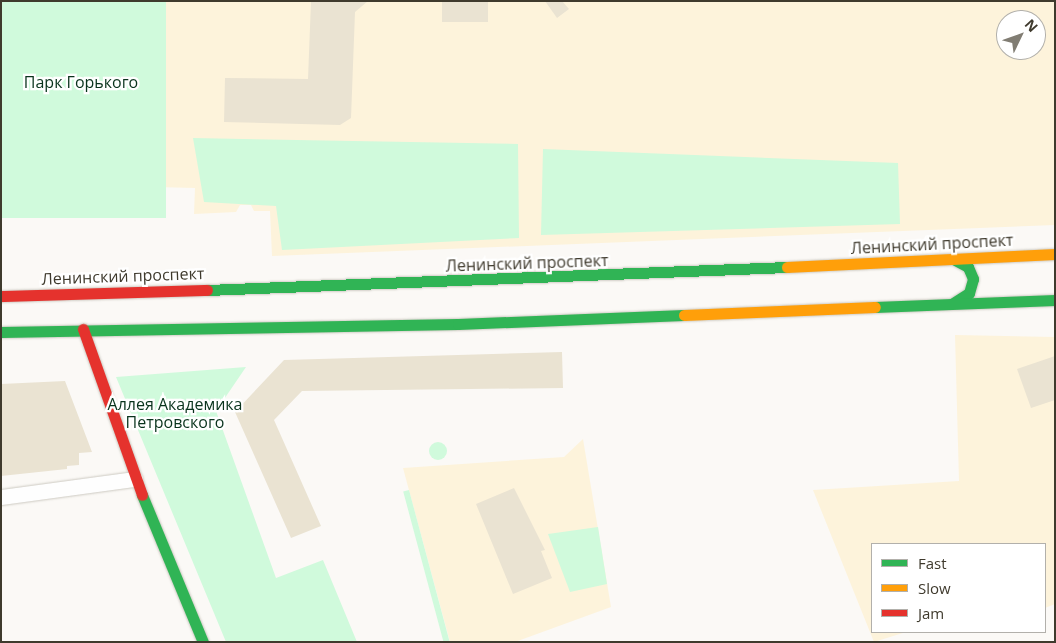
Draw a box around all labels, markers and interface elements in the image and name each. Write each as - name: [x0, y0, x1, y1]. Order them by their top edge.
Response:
- north arrow: [996, 10, 1046, 60]
- text: N: [1021, 15, 1043, 36]
- park label: Парк Горького: [24, 72, 138, 92]
- street label: Ленинский проспект: [850, 230, 1014, 258]
- street label: Ленинский проспект: [445, 251, 609, 275]
- street label: Ленинский проспект: [41, 264, 205, 288]
- park label: Аллея Академика Петровского: [108, 394, 242, 432]
- legend: [871, 543, 1046, 633]
- text: Fast: [918, 553, 947, 573]
- text: Slow: [918, 578, 951, 598]
- text: Jam: [918, 603, 944, 623]

